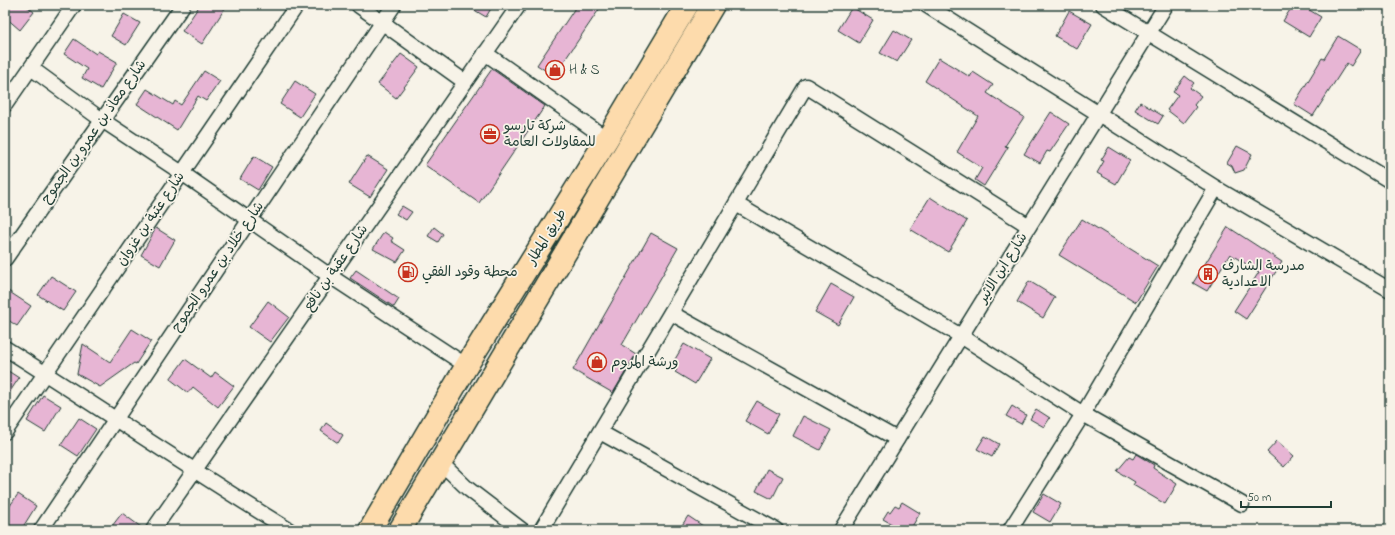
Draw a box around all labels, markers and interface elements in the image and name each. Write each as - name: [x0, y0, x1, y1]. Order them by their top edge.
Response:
- street label: شارع معاذ بن عمرو بن الجموح: [36, 56, 152, 208]
- shop icon: H & S: [544, 59, 566, 81]
- place label: H & S: [569, 60, 600, 81]
- place label: شركة تارسو للمقاولات العامة: [503, 116, 596, 153]
- office icon: شركة تارسو للمقاولات العامة: [479, 123, 501, 145]
- street label: شارع عتبة بن غزوان: [112, 168, 190, 270]
- street label: شارع خلاد بن عمرو الجموح: [166, 197, 270, 337]
- street label: طريق المطار: [521, 205, 572, 270]
- street label: شارع عقبة بن نافع: [298, 220, 374, 316]
- street label: شارع ابن الاثير: [972, 229, 1033, 308]
- place label: مدرسة الشارف الاعدادية: [1222, 256, 1305, 293]
- fuel station icon: محطة وقود الفقي: [397, 261, 419, 283]
- place label: محطة وقود الفقي: [422, 262, 518, 284]
- building icon: مدرسة الشارف الاعدادية: [1197, 263, 1219, 285]
- shop icon: ورشة المروم: [586, 351, 608, 373]
- place label: ورشة المروم: [611, 352, 679, 373]
- scale bar: [1241, 483, 1331, 509]
- text: 50 m: [1247, 489, 1271, 507]

